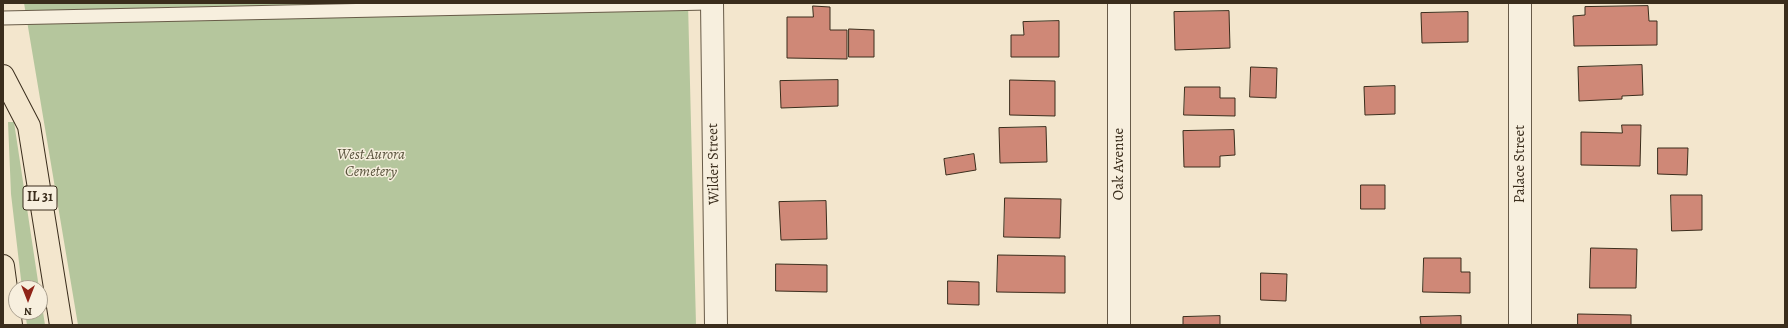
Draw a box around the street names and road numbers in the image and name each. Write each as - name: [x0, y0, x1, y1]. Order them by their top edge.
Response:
- street label: Wilder Street: [704, 123, 724, 205]
- street label: Palace Street: [1511, 125, 1529, 203]
- street label: Oak Avenue: [1110, 128, 1128, 200]
- road number: IL 31: [23, 186, 57, 210]

